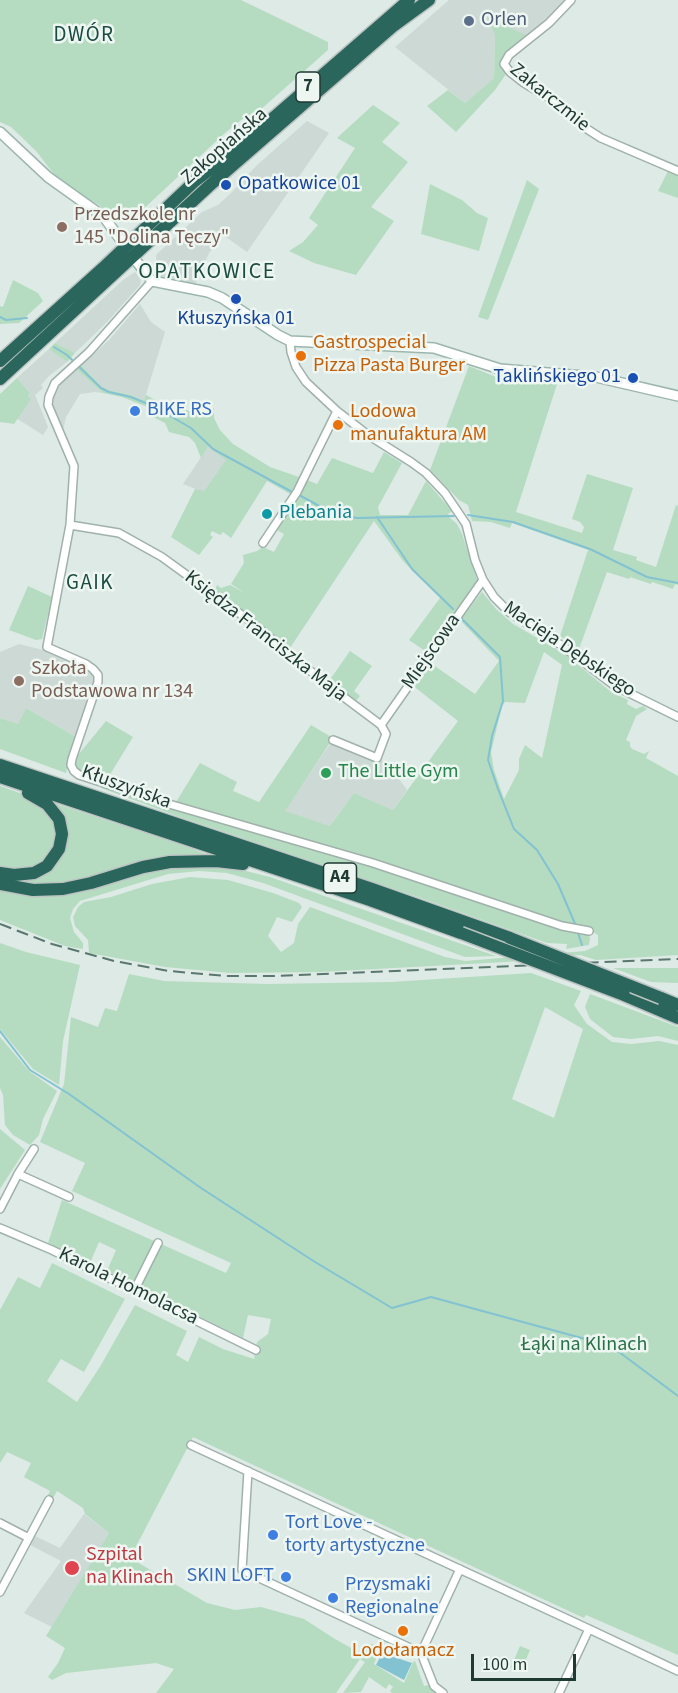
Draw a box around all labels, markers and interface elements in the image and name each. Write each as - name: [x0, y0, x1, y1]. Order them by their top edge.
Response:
- place label: Orlen: [481, 9, 527, 33]
- marker: Orlen: [462, 14, 476, 28]
- district label: DWÓR: [53, 23, 115, 49]
- street label: Zakarczmie: [504, 58, 594, 138]
- road number: 7: [296, 72, 320, 102]
- street label: Zakopiańska: [177, 103, 273, 191]
- place label: Opatkowice 01: [238, 173, 361, 197]
- marker: Opatkowice 01: [219, 178, 233, 192]
- place label: Przedszkole nr 145 "Dolina Tęczy": [74, 204, 229, 251]
- marker: Przedszkole nr 145 "Dolina Tęczy": [55, 220, 69, 234]
- district label: OPATKOWICE: [138, 260, 276, 286]
- marker: Kłuszyńska 01: [229, 292, 243, 306]
- place label: Kłuszyńska 01: [177, 308, 295, 332]
- place label: Gastrospecial Pizza Pasta Burger: [313, 332, 465, 379]
- marker: Gastrospecial Pizza Pasta Burger: [294, 349, 308, 363]
- place label: Taklińskiego 01: [493, 366, 621, 390]
- marker: Taklińskiego 01: [626, 371, 640, 385]
- place label: BIKE RS: [147, 399, 212, 423]
- place label: Lodowa manufaktura AM: [350, 401, 487, 448]
- marker: BIKE RS: [128, 404, 142, 418]
- marker: Lodowa manufaktura AM: [331, 418, 345, 432]
- place label: Plebania: [279, 502, 352, 526]
- marker: Plebania: [260, 507, 274, 521]
- street label: Księdza Franciszka Maja: [179, 566, 351, 708]
- district label: GAIK: [66, 571, 114, 597]
- street label: Macieja Dębskiego: [498, 597, 640, 703]
- street label: Miejscowa: [397, 610, 467, 694]
- place label: Szkoła Podstawowa nr 134: [31, 658, 193, 705]
- marker: Szkoła Podstawowa nr 134: [12, 674, 26, 688]
- street label: Kłuszyńska: [78, 761, 174, 815]
- place label: The Little Gym: [338, 761, 459, 785]
- marker: The Little Gym: [319, 766, 333, 780]
- road number: A4: [324, 863, 356, 893]
- street label: Karola Homolacsa: [54, 1243, 202, 1331]
- park label: Łąki na Klinach: [521, 1334, 647, 1358]
- place label: Tort Love - torty artystyczne: [285, 1512, 425, 1559]
- marker: Tort Love - torty artystyczne: [266, 1528, 280, 1542]
- place label: Szpital na Klinach: [86, 1544, 174, 1591]
- marker: Szpital na Klinach: [63, 1559, 81, 1577]
- place label: SKIN LOFT: [186, 1565, 274, 1589]
- marker: SKIN LOFT: [279, 1570, 293, 1584]
- place label: Przysmaki Regionalne: [345, 1574, 439, 1621]
- marker: Przysmaki Regionalne: [326, 1591, 340, 1605]
- marker: Lodołamacz: [396, 1624, 410, 1638]
- place label: Lodołamacz: [352, 1640, 454, 1664]
- scale bar: [474, 1642, 579, 1680]
- text: 100 m: [482, 1652, 527, 1677]

